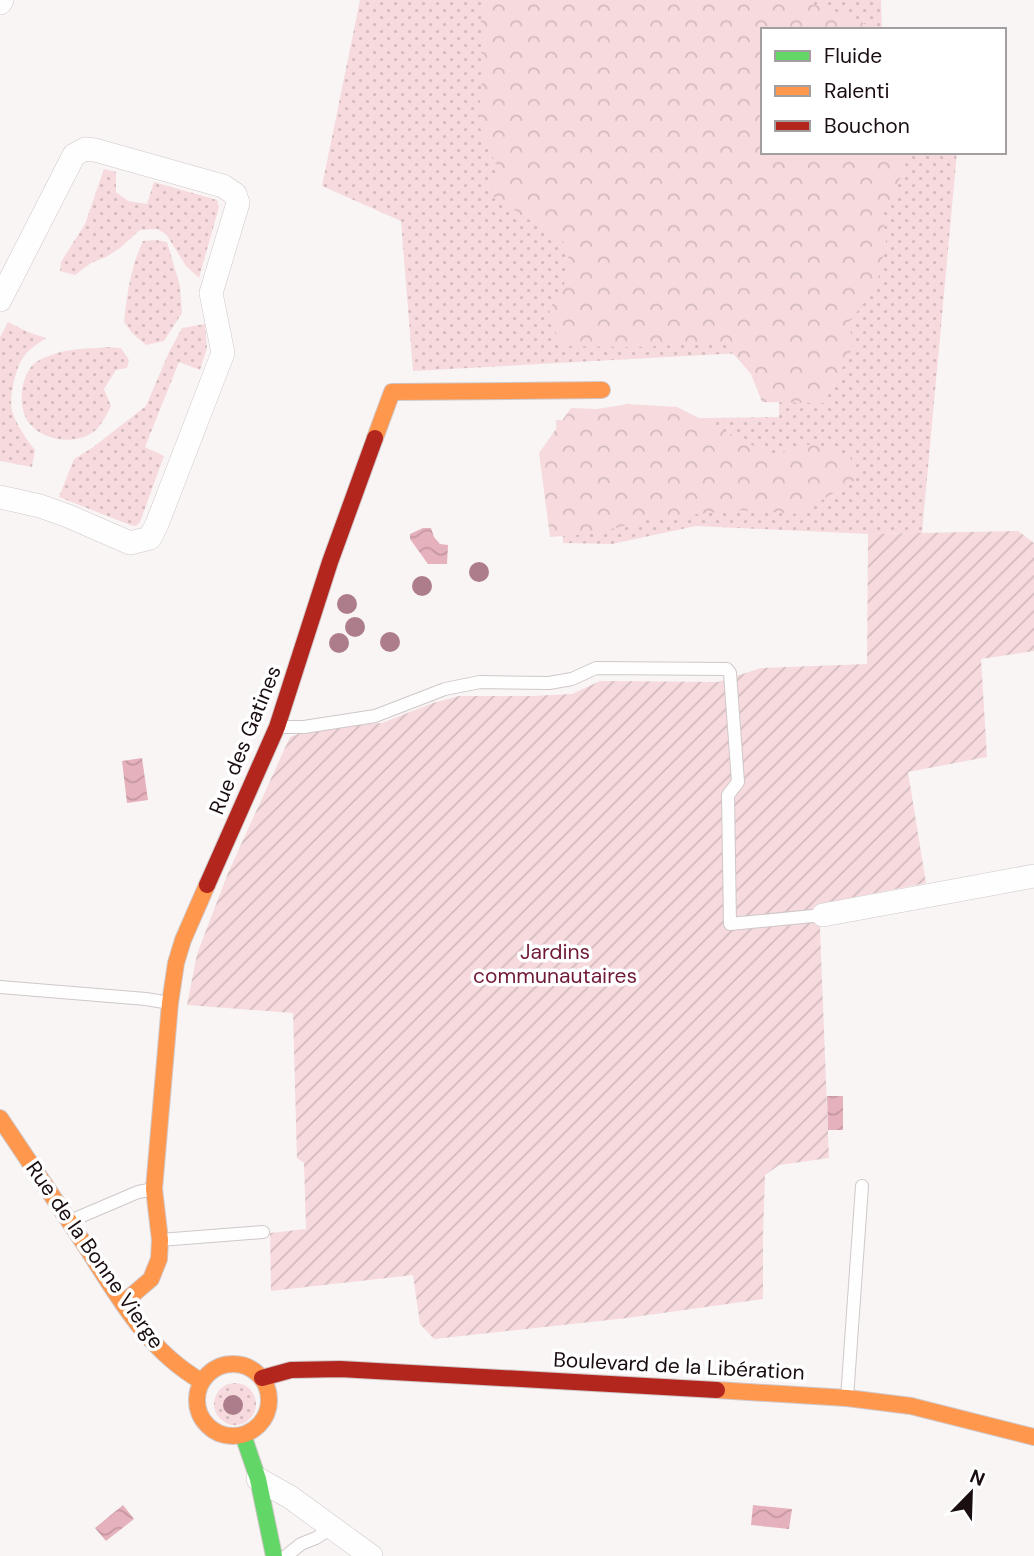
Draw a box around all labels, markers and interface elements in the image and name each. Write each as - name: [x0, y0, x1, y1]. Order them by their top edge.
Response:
- legend: [761, 28, 1006, 154]
- text: Fluide: [824, 42, 882, 70]
- text: Ralenti: [824, 77, 890, 105]
- text: Bouchon: [824, 112, 910, 140]
- street label: Rue des Gatines: [202, 661, 288, 819]
- park label: Jardins communautaires: [473, 938, 637, 990]
- street label: Rue de la Bonne Vierge: [20, 1156, 170, 1354]
- street label: Boulevard de la Libération: [553, 1345, 805, 1387]
- north arrow: [936, 1458, 1006, 1528]
- text: N: [966, 1464, 989, 1492]

